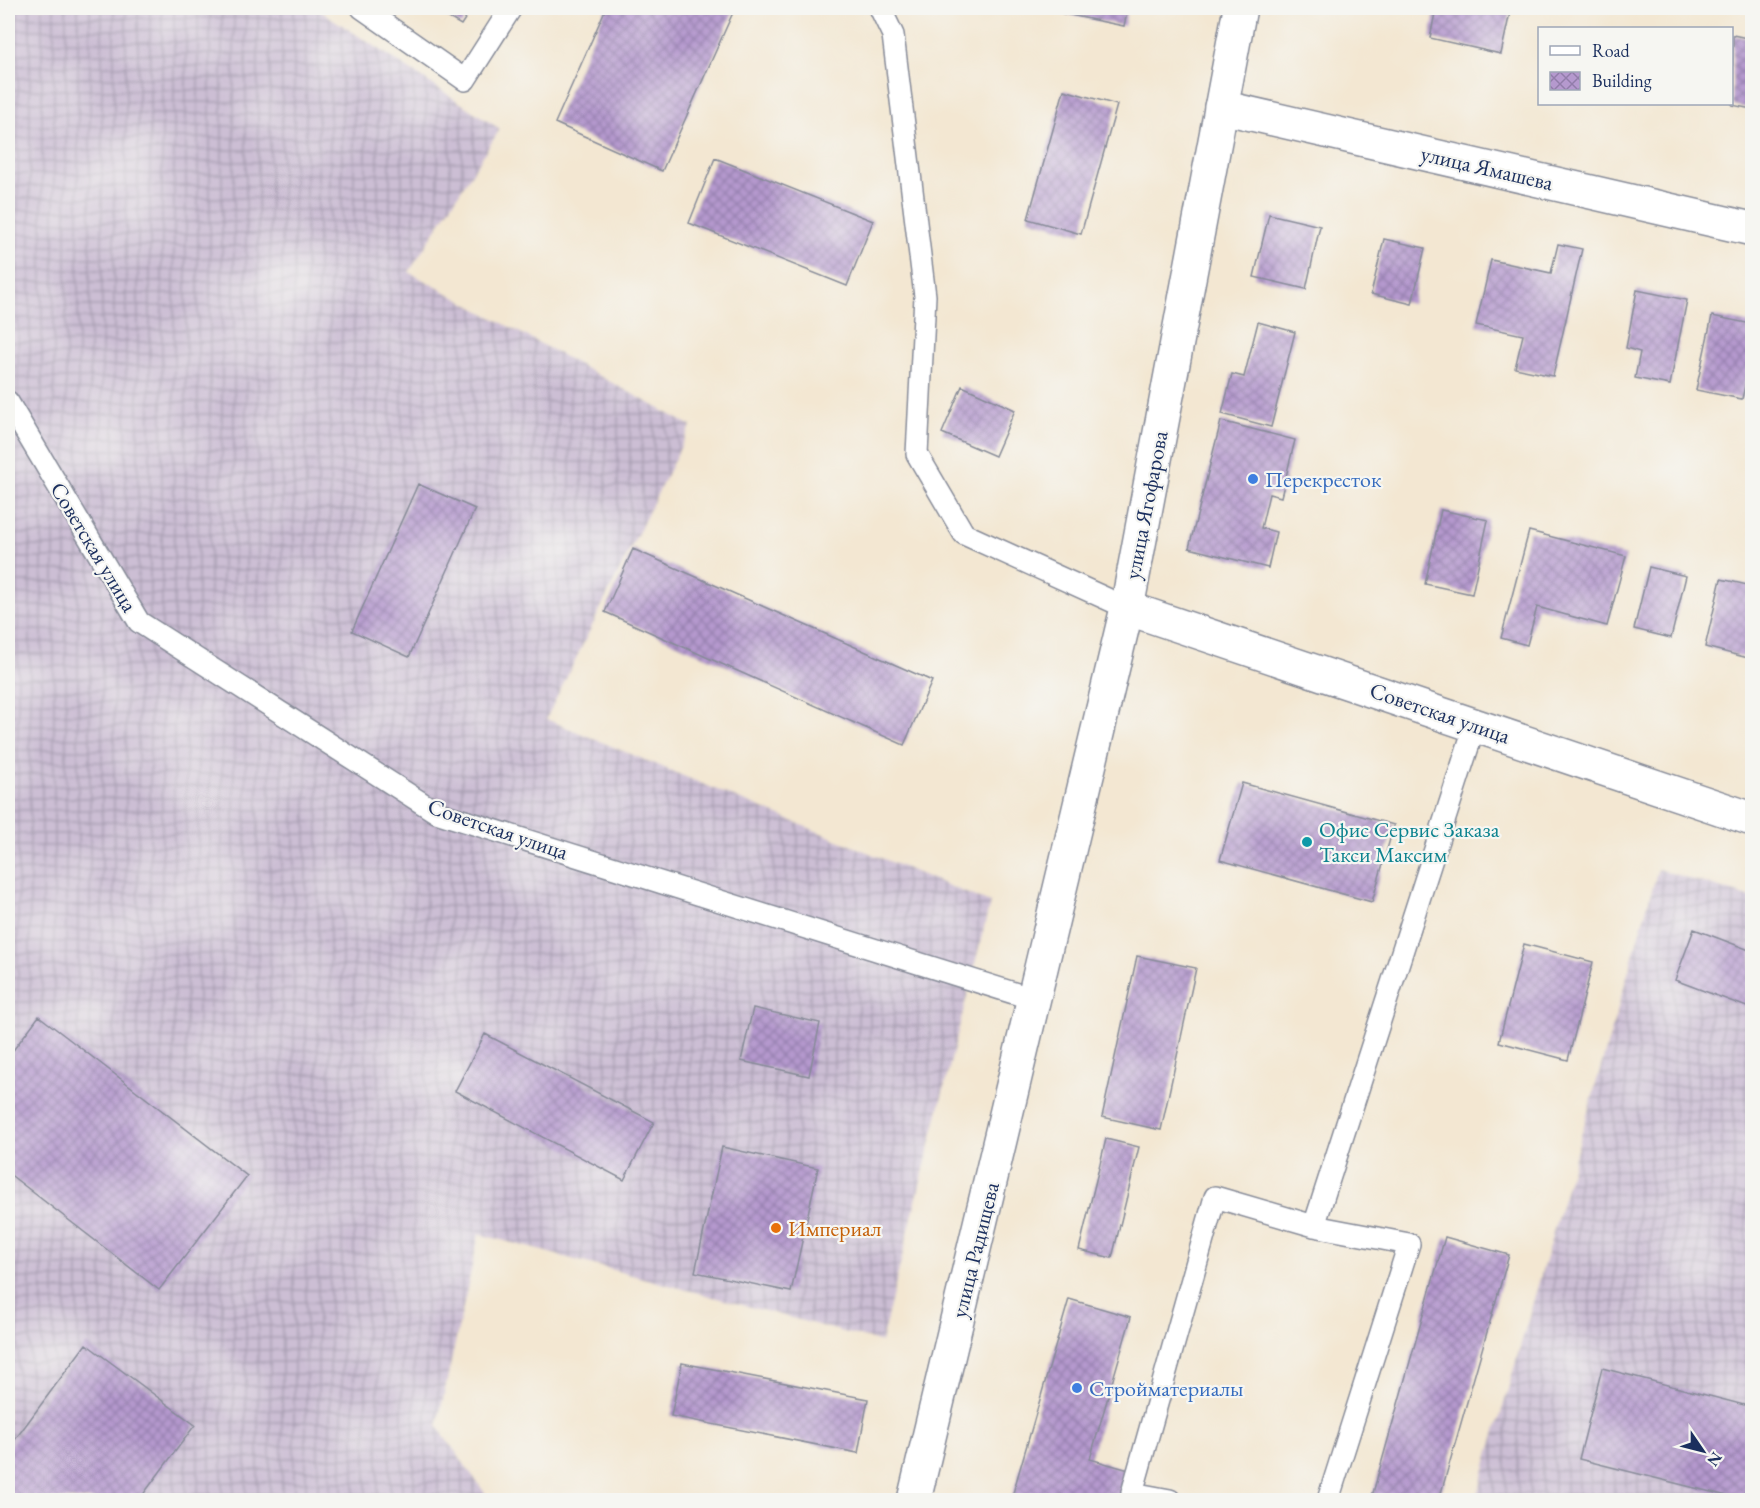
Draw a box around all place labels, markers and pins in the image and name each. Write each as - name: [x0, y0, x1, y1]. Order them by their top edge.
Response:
- place label: Перекресток: [1265, 465, 1382, 494]
- marker: Перекресток: [1246, 472, 1260, 486]
- place label: Офис Сервис Заказа Такси Максим: [1319, 815, 1500, 869]
- marker: Офис Сервис Заказа Такси Максим: [1300, 835, 1314, 849]
- place label: Империал: [788, 1214, 882, 1243]
- marker: Империал: [769, 1221, 783, 1235]
- place label: Стройматериалы: [1089, 1374, 1244, 1403]
- marker: Стройматериалы: [1070, 1381, 1084, 1395]

